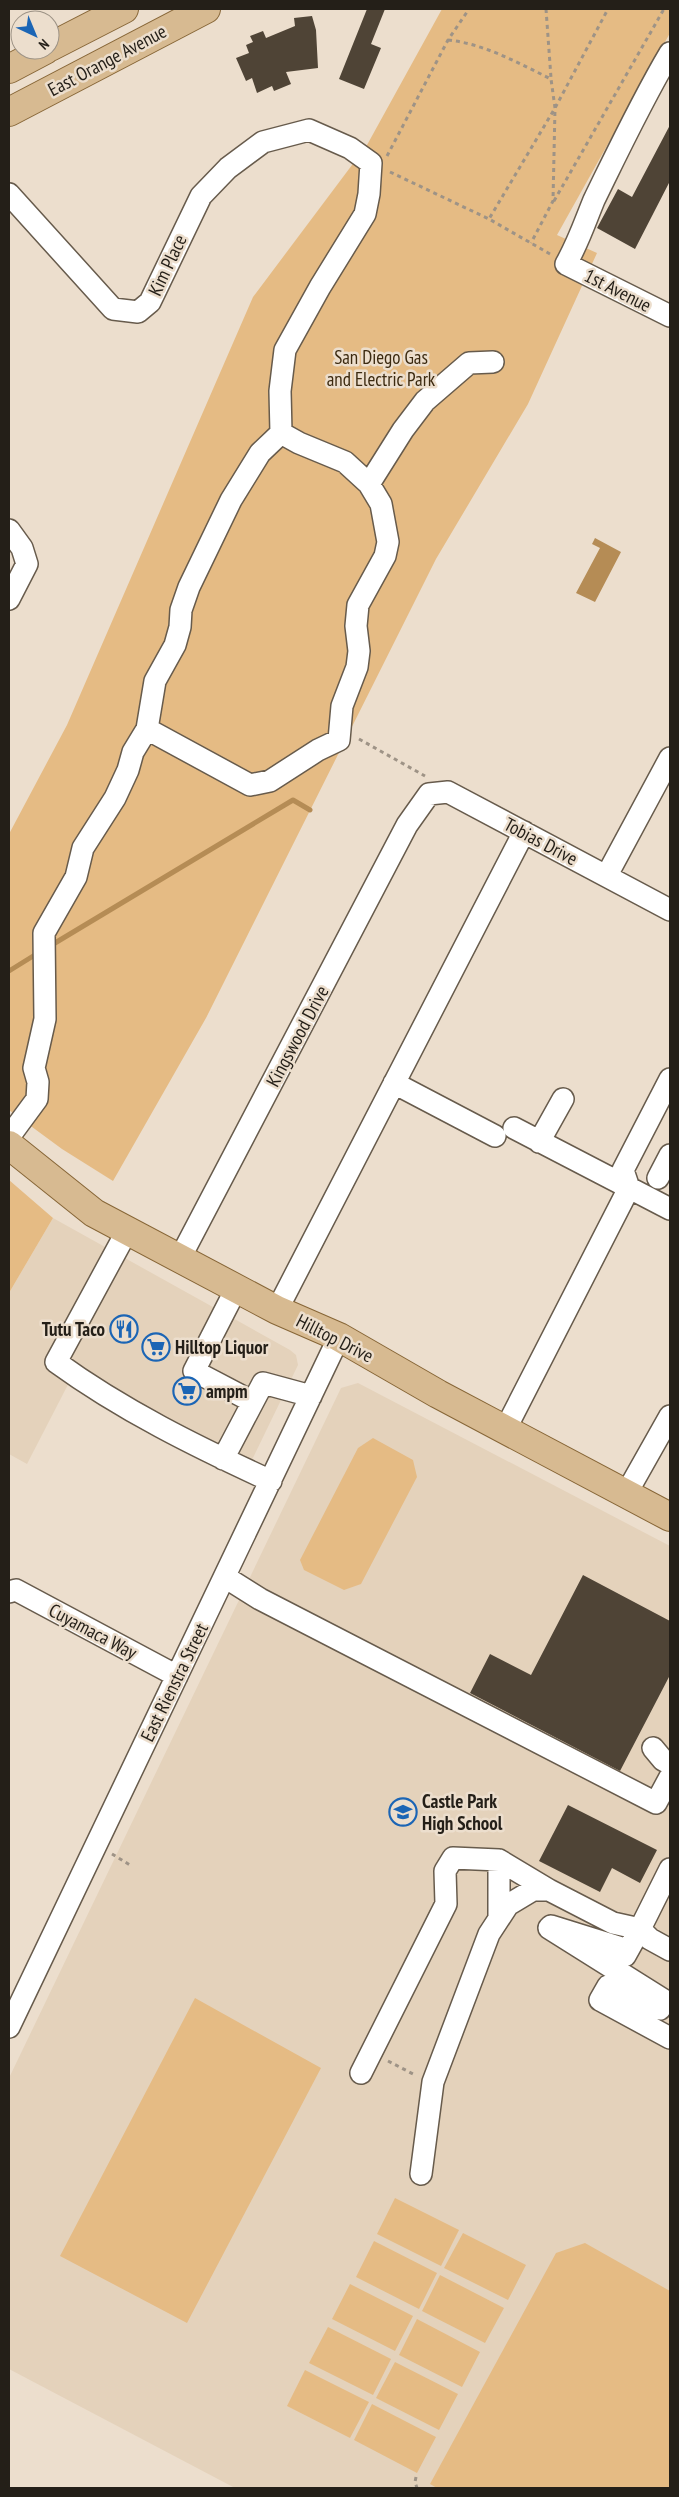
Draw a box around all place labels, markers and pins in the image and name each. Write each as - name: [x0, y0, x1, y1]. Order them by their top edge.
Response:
- restaurant icon: Tutu Taco: [109, 1314, 139, 1344]
- place label: Tutu Taco: [42, 1317, 105, 1341]
- supermarket icon: Hilltop Liquor: [141, 1332, 171, 1362]
- place label: Hilltop Liquor: [175, 1335, 269, 1359]
- supermarket icon: ampm: [172, 1376, 202, 1406]
- place label: ampm: [206, 1379, 248, 1403]
- place label: Castle Park High School: [422, 1789, 503, 1835]
- school or university icon: Castle Park High School: [388, 1797, 418, 1827]

